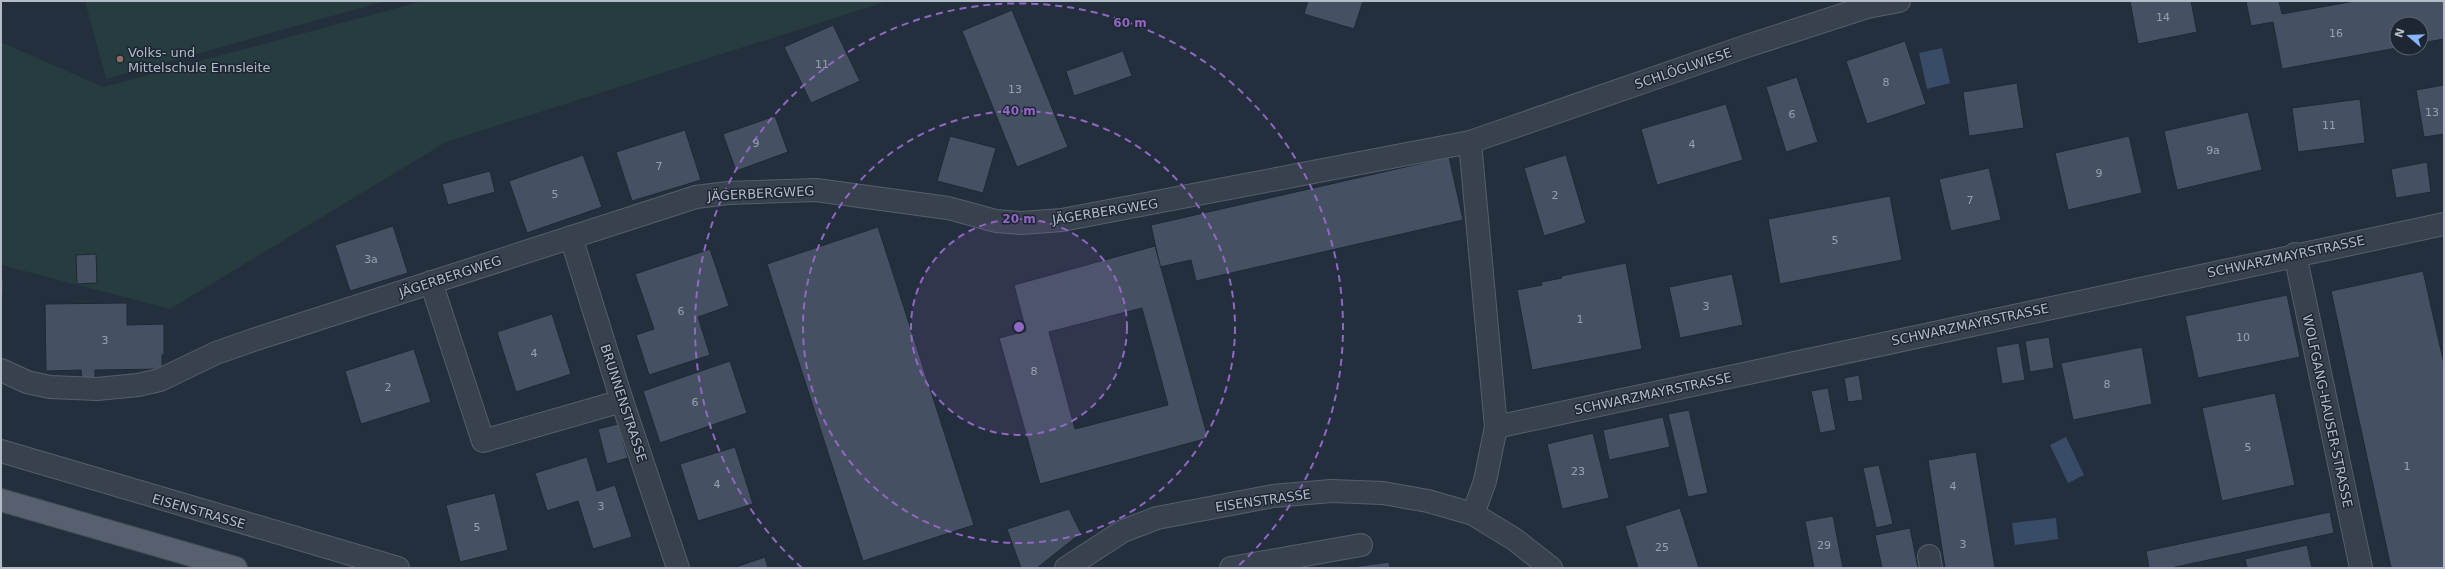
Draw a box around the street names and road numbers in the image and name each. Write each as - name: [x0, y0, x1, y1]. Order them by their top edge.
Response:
- street label: SCHLÖGLWIESE: [1632, 44, 1734, 92]
- street label: JÄGERBERGWEG: [706, 183, 815, 204]
- street label: JÄGERBERGWEG: [1050, 196, 1159, 227]
- street label: SCHWARZMAYRSTRASSE: [2206, 232, 2366, 281]
- street label: JÄGERBERGWEG: [396, 253, 503, 300]
- street label: SCHWARZMAYRSTRASSE: [1890, 300, 2050, 349]
- street label: WOLFGANG-HAUSER-STRASSE: [2300, 313, 2355, 509]
- street label: BRUNNENSTRASSE: [597, 342, 650, 464]
- street label: SCHWARZMAYRSTRASSE: [1573, 369, 1733, 418]
- street label: EISENSTRASSE: [1214, 486, 1312, 515]
- street label: EISENSTRASSE: [150, 491, 247, 532]

